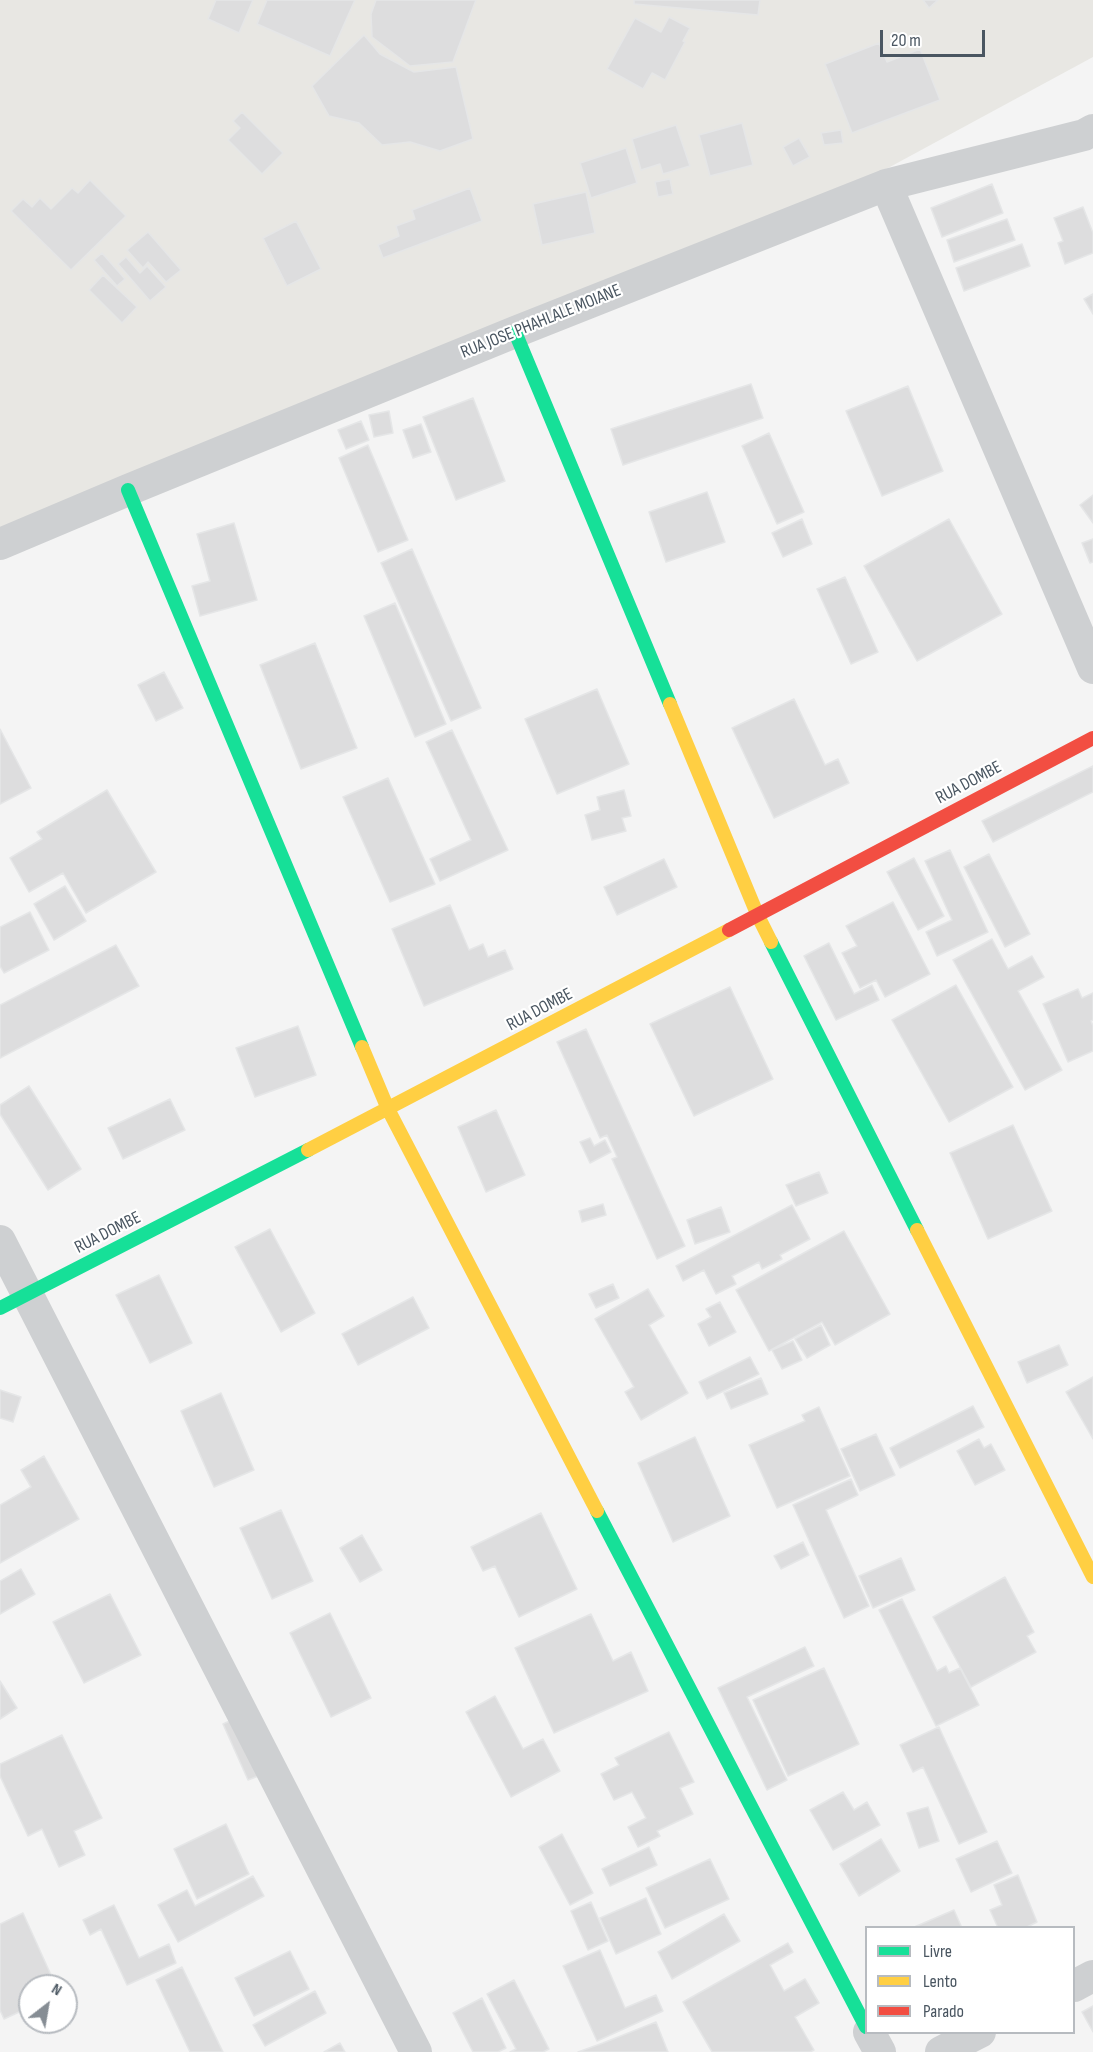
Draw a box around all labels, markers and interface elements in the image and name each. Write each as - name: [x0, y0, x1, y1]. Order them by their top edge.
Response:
- scale bar: [883, 18, 988, 56]
- text: 20 m: [891, 30, 921, 51]
- street label: RUA JOSE PHAHLALE MOIANE: [458, 280, 624, 364]
- street label: RUA DOMBE: [932, 757, 1006, 809]
- street label: RUA DOMBE: [503, 984, 577, 1036]
- street label: RUA DOMBE: [71, 1207, 145, 1259]
- legend: [865, 1926, 1075, 2034]
- text: Livre: [923, 1941, 952, 1962]
- text: Lento: [923, 1971, 957, 1992]
- north arrow: [18, 1974, 78, 2034]
- text: N: [48, 1980, 65, 2000]
- text: Parado: [923, 2001, 964, 2022]

